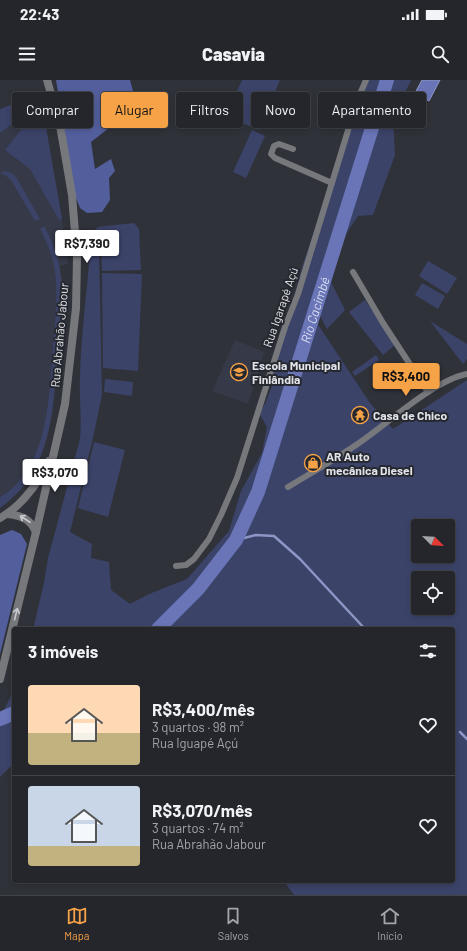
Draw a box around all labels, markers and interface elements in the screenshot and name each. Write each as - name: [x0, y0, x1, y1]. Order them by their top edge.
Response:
- text: 22:43: [20, 5, 59, 23]
- icon: menu: [16, 43, 38, 65]
- text: Casavia: [202, 43, 265, 65]
- icon: search: [429, 43, 451, 65]
- chip: Comprar: [12, 92, 93, 128]
- chip: Alugar: [101, 92, 168, 128]
- chip: Filtros: [176, 92, 243, 128]
- chip: Novo: [251, 92, 310, 128]
- chip: Apartamento: [318, 92, 426, 128]
- pin: R$7,390: [50, 230, 124, 264]
- text: R$7,390: [64, 235, 110, 251]
- street label: Rua Igarapé Açú: [260, 265, 300, 349]
- water label: Rio Cacimbé: [297, 275, 333, 345]
- street label: Rua Abrahão Jabour: [47, 281, 71, 388]
- place label: Escola Municipal Finlândia: [252, 358, 340, 386]
- school or university icon: Escola Municipal Finlândia: [229, 362, 249, 382]
- pin: R$3,400: [369, 363, 443, 397]
- text: R$3,400: [382, 368, 430, 384]
- temple icon: Casa de Chico: [350, 405, 370, 425]
- place label: Casa de Chico: [373, 408, 447, 422]
- place label: AR Auto mecânica Diesel: [326, 449, 413, 477]
- shop icon: AR Auto mecânica Diesel: [303, 453, 323, 473]
- pin: R$3,070: [18, 459, 92, 493]
- text: R$3,070: [32, 464, 78, 480]
- one-way arrow: [20, 515, 31, 523]
- north arrow: [411, 519, 455, 563]
- map controls: [411, 519, 455, 615]
- button: locate: [411, 571, 455, 615]
- one-way arrow: [13, 608, 21, 621]
- icon: filters: [417, 640, 439, 662]
- text: 3 imóveis: [28, 641, 98, 661]
- text: R$3,400/mês: [152, 699, 255, 719]
- icon: home: [60, 701, 108, 749]
- icon: heart: [417, 714, 439, 736]
- text: 3 quartos · 98 m²: [152, 719, 244, 735]
- text: Rua Iguapé Açú: [152, 735, 238, 751]
- text: R$3,070/mês: [152, 800, 253, 820]
- icon: home: [60, 802, 108, 850]
- icon: heart: [417, 815, 439, 837]
- text: 3 quartos · 74 m²: [152, 820, 244, 836]
- text: Rua Abrahão Jabour: [152, 836, 266, 852]
- tab: Mapa: [64, 905, 89, 942]
- tab: Salvos: [218, 905, 249, 942]
- tab: Início: [377, 905, 403, 942]

